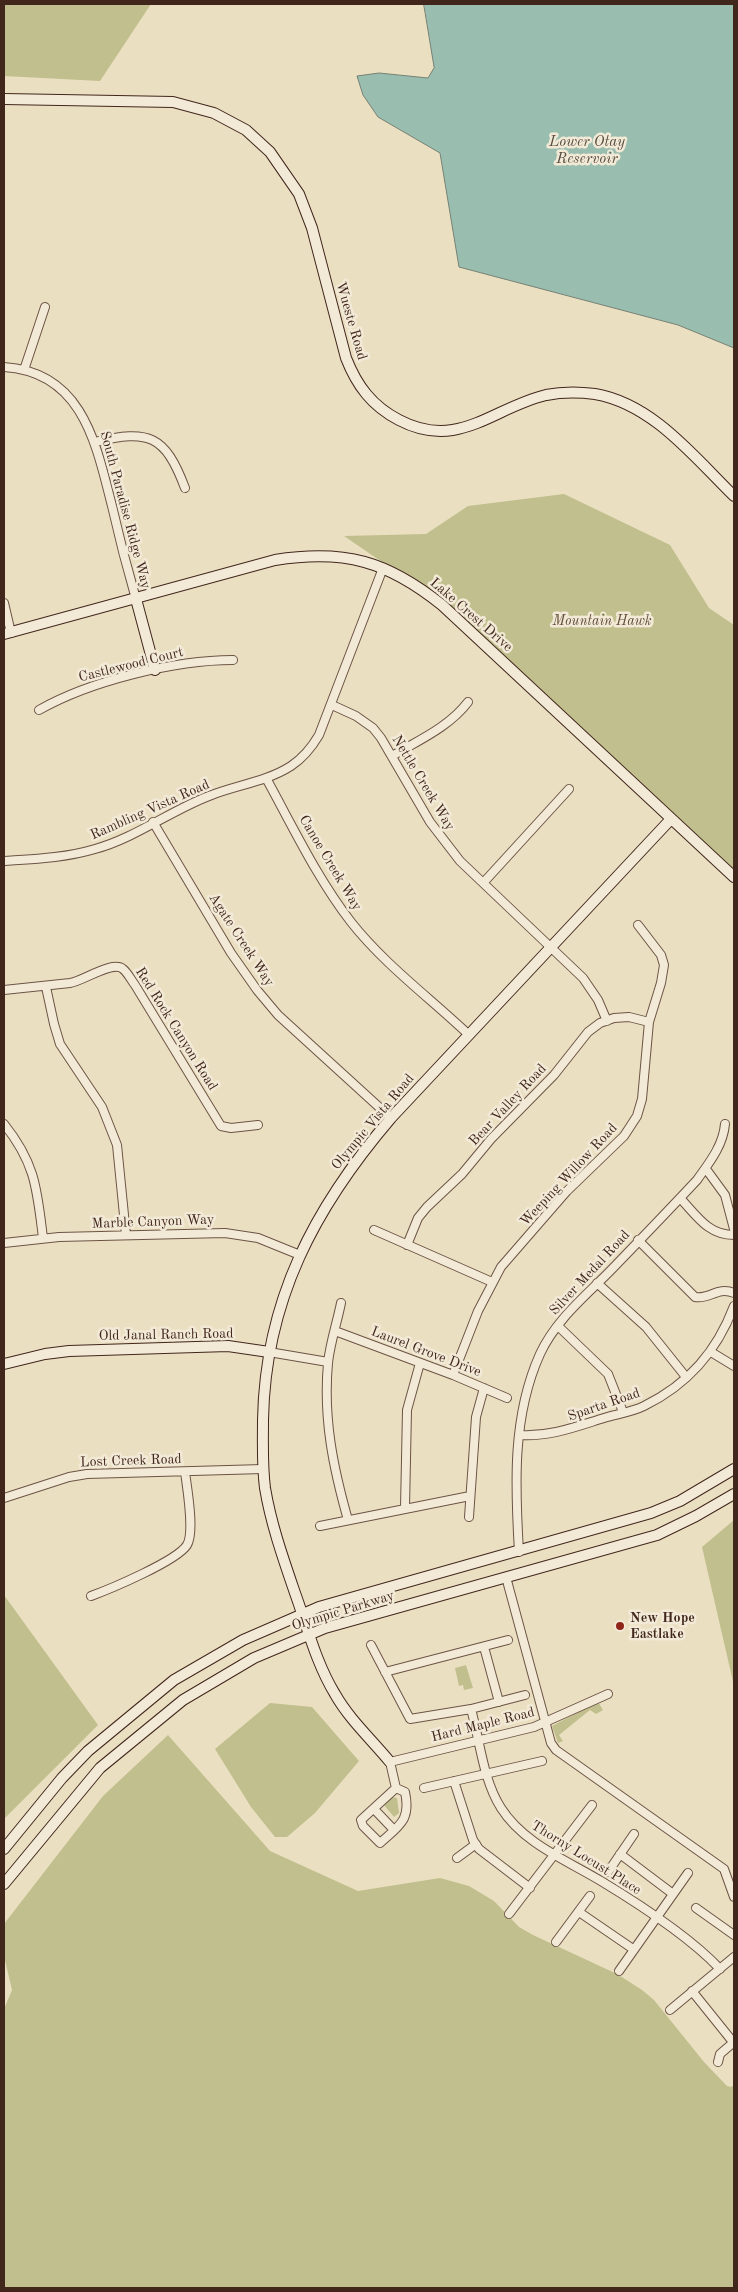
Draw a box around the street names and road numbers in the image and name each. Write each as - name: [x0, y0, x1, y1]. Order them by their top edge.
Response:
- street label: Wueste Road: [332, 280, 370, 362]
- street label: South Paradise Ridge Way: [96, 429, 154, 591]
- street label: Lake Crest Drive: [426, 575, 516, 655]
- street label: Castlewood Court: [77, 644, 185, 686]
- street label: Nettle Creek Way: [388, 732, 458, 834]
- street label: Rambling Vista Road: [88, 776, 212, 844]
- street label: Canoe Creek Way: [295, 812, 365, 914]
- street label: Agate Creek Way: [205, 890, 277, 990]
- street label: Red Rock Canyon Road: [131, 964, 221, 1094]
- street label: Bear Valley Road: [466, 1061, 550, 1149]
- street label: Olympic Vista Road: [328, 1071, 418, 1173]
- street label: Weeping Willow Road: [517, 1120, 621, 1230]
- street label: Marble Canyon Way: [91, 1211, 215, 1233]
- street label: Silver Medal Road: [546, 1227, 634, 1319]
- street label: Laurel Grove Drive: [369, 1323, 483, 1381]
- street label: Old Janal Ranch Road: [98, 1325, 234, 1345]
- street label: Sparta Road: [566, 1385, 642, 1425]
- street label: Lost Creek Road: [80, 1451, 182, 1471]
- street label: Olympic Parkway: [290, 1587, 396, 1635]
- street label: Hard Maple Road: [429, 1704, 537, 1746]
- street label: Thorny Locust Place: [528, 1817, 644, 1899]

